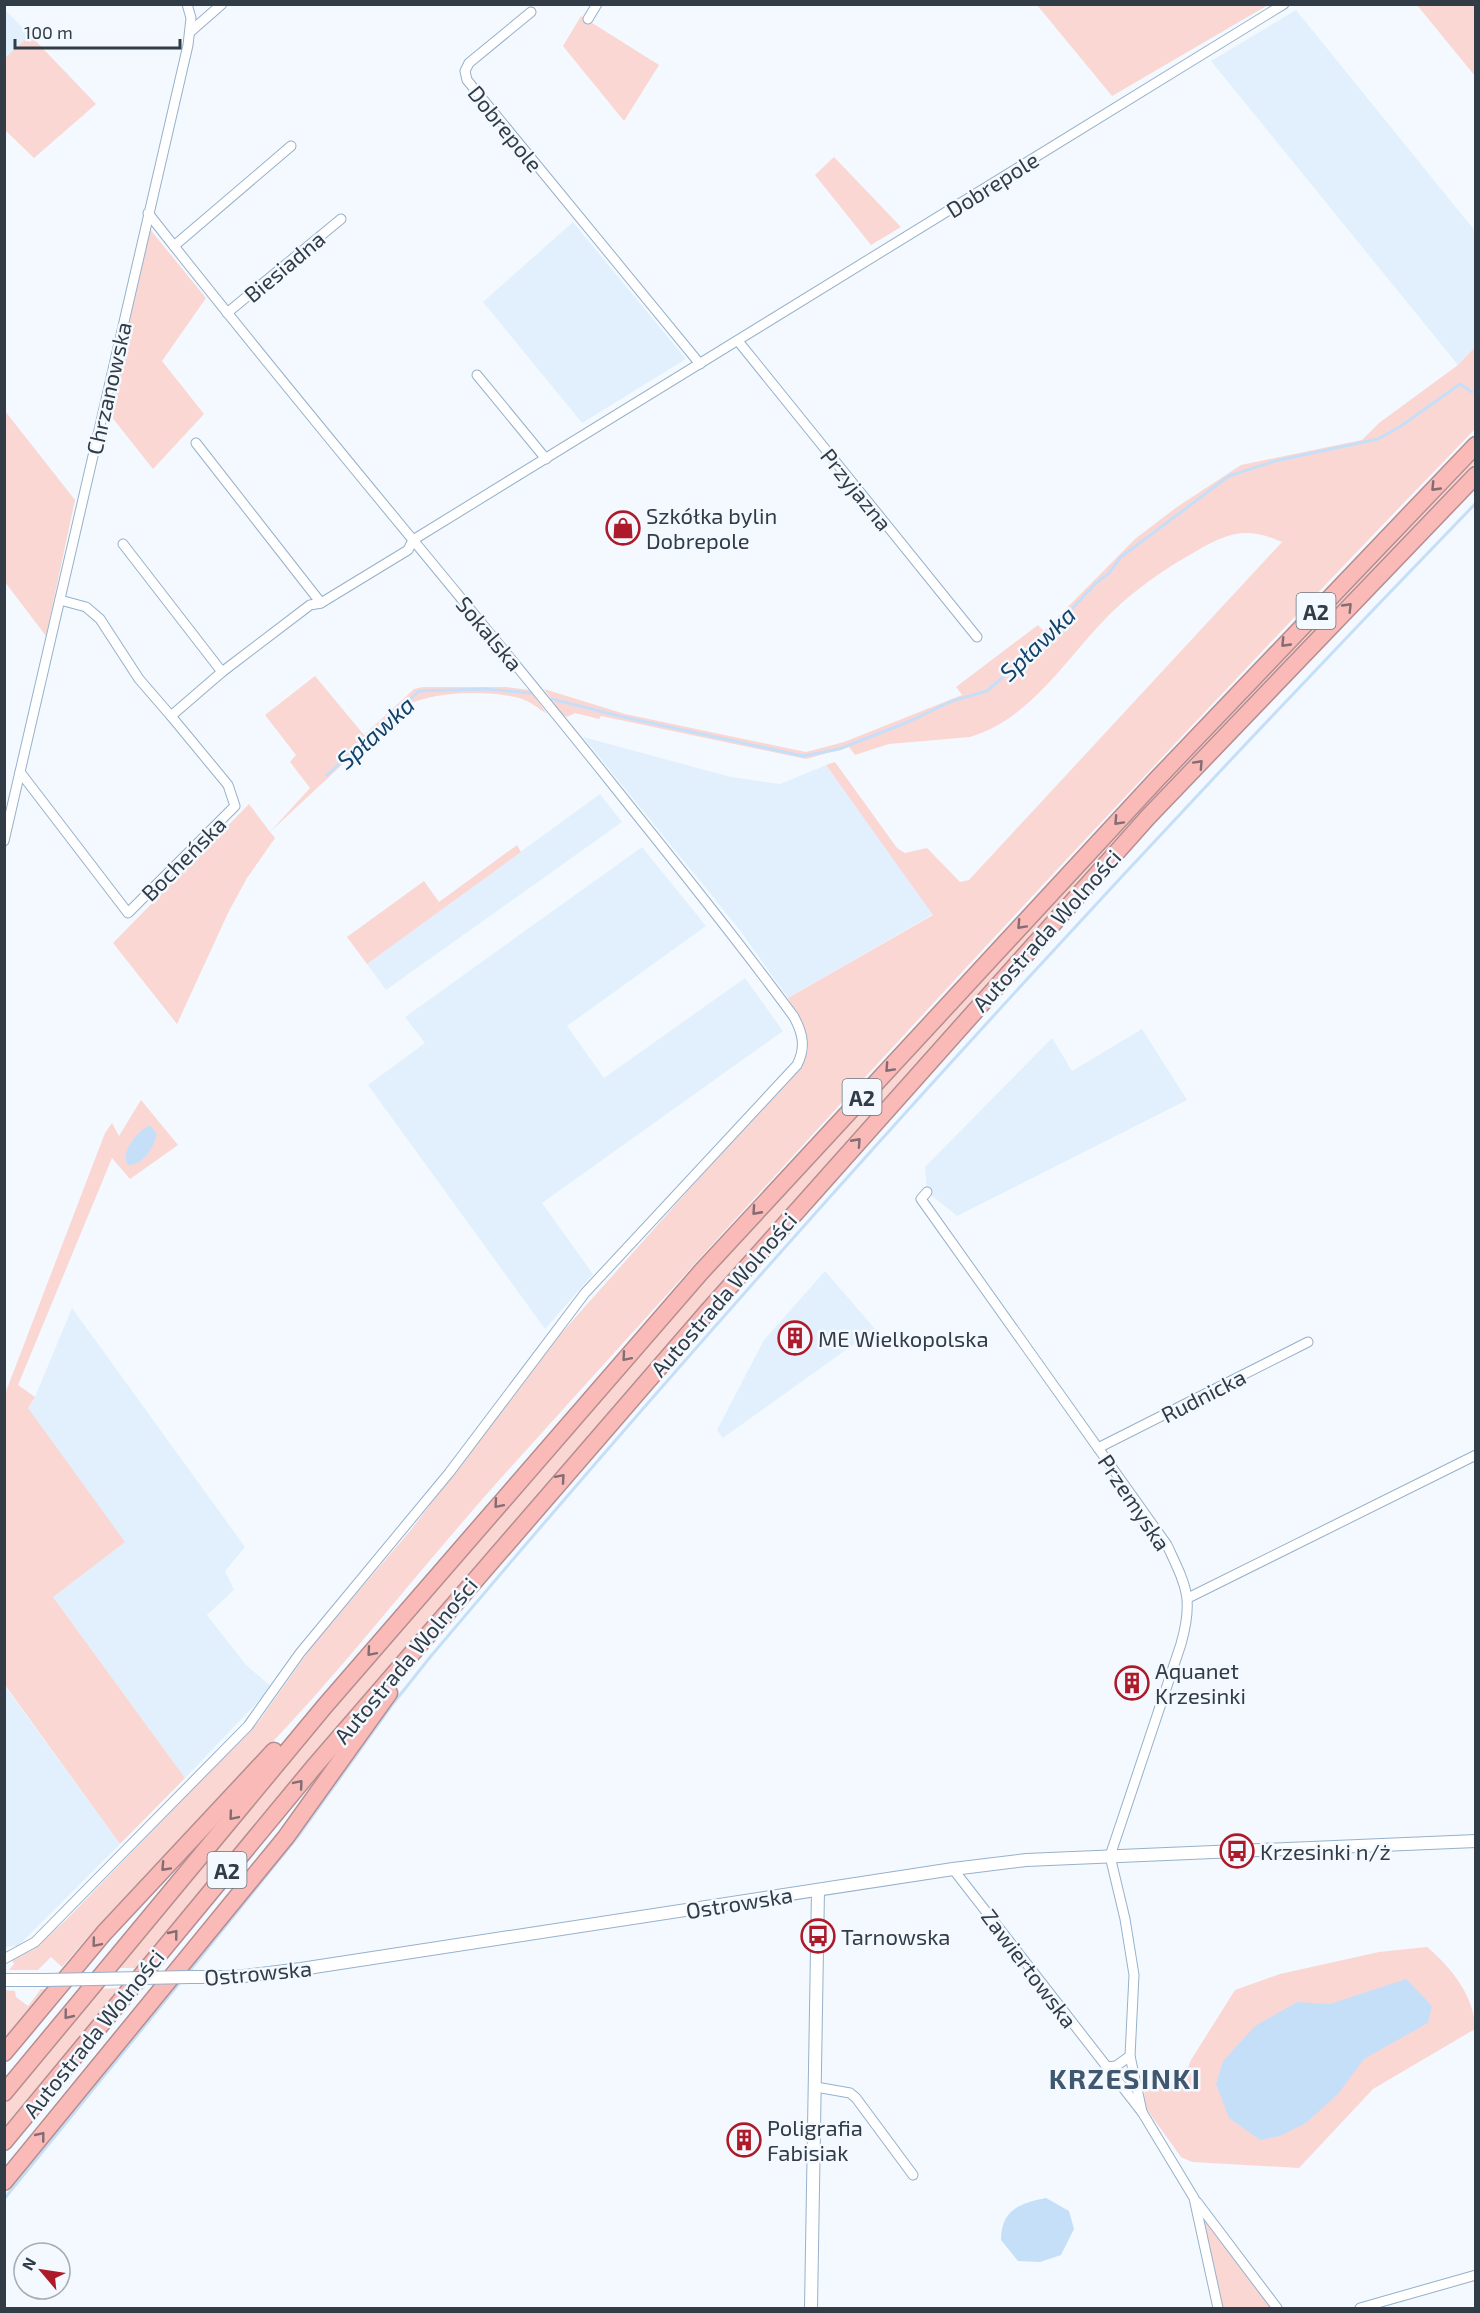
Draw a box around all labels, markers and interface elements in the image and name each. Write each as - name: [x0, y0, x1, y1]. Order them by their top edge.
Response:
- scale bar: [15, 12, 180, 50]
- text: 100 m: [24, 21, 73, 43]
- street label: Dobrepole: [463, 80, 549, 176]
- street label: Dobrepole: [941, 146, 1043, 222]
- street label: Biesiadna: [238, 225, 330, 307]
- street label: Chrzanowska: [80, 319, 136, 457]
- street label: Przyjazna: [815, 443, 898, 536]
- one-way arrow: [1431, 480, 1442, 491]
- place label: Szkółka bylin Dobrepole: [646, 502, 777, 553]
- shop icon: Szkółka bylin Dobrepole: [605, 510, 641, 546]
- street label: Sokalska: [451, 591, 529, 675]
- road number: A2: [1296, 593, 1336, 629]
- water label: Spławka: [993, 600, 1081, 686]
- one-way arrow: [1341, 604, 1352, 614]
- one-way arrow: [1282, 636, 1293, 647]
- water label: Spławka: [330, 690, 420, 774]
- one-way arrow: [1192, 760, 1203, 771]
- street label: Bocheńska: [135, 810, 231, 906]
- one-way arrow: [1115, 813, 1126, 824]
- street label: Autostrada Wolności: [966, 844, 1126, 1016]
- one-way arrow: [1018, 918, 1029, 929]
- one-way arrow: [885, 1060, 896, 1071]
- road number: A2: [842, 1079, 882, 1115]
- one-way arrow: [850, 1139, 861, 1149]
- one-way arrow: [752, 1204, 763, 1214]
- street label: Autostrada Wolności: [645, 1207, 801, 1381]
- building icon: ME Wielkopolska: [777, 1320, 813, 1356]
- place label: ME Wielkopolska: [818, 1325, 989, 1351]
- one-way arrow: [622, 1350, 633, 1361]
- street label: Rudnicka: [1157, 1363, 1249, 1427]
- street label: Przemyska: [1093, 1449, 1177, 1555]
- one-way arrow: [554, 1474, 565, 1485]
- one-way arrow: [494, 1497, 505, 1508]
- street label: Autostrada Wolności: [328, 1572, 482, 1748]
- one-way arrow: [367, 1645, 378, 1656]
- place label: Aquanet Krzesinki: [1155, 1657, 1246, 1708]
- building icon: Aquanet Krzesinki: [1114, 1665, 1150, 1701]
- one-way arrow: [292, 1780, 303, 1791]
- one-way arrow: [229, 1809, 240, 1820]
- bus stop icon: Krzesinki n/ż: [1219, 1833, 1255, 1869]
- place label: Krzesinki n/ż: [1260, 1838, 1391, 1864]
- road number: A2: [208, 1852, 246, 1888]
- one-way arrow: [161, 1859, 172, 1870]
- street label: Ostrowska: [684, 1881, 794, 1923]
- street label: Zawiertowska: [977, 1903, 1083, 2033]
- bus stop icon: Tarnowska: [800, 1918, 836, 1954]
- place label: Tarnowska: [841, 1923, 950, 1949]
- one-way arrow: [167, 1930, 178, 1941]
- one-way arrow: [92, 1936, 103, 1947]
- street label: Autostrada Wolności: [17, 1944, 169, 2122]
- street label: Ostrowska: [203, 1954, 313, 1990]
- one-way arrow: [65, 2008, 76, 2019]
- district label: KRZESINKI: [1049, 2061, 1201, 2095]
- place label: Poligrafia Fabisiak: [767, 2114, 863, 2165]
- building icon: Poligrafia Fabisiak: [726, 2122, 762, 2158]
- one-way arrow: [34, 2132, 45, 2143]
- north arrow: [12, 2241, 72, 2301]
- text: N: [17, 2254, 40, 2273]

